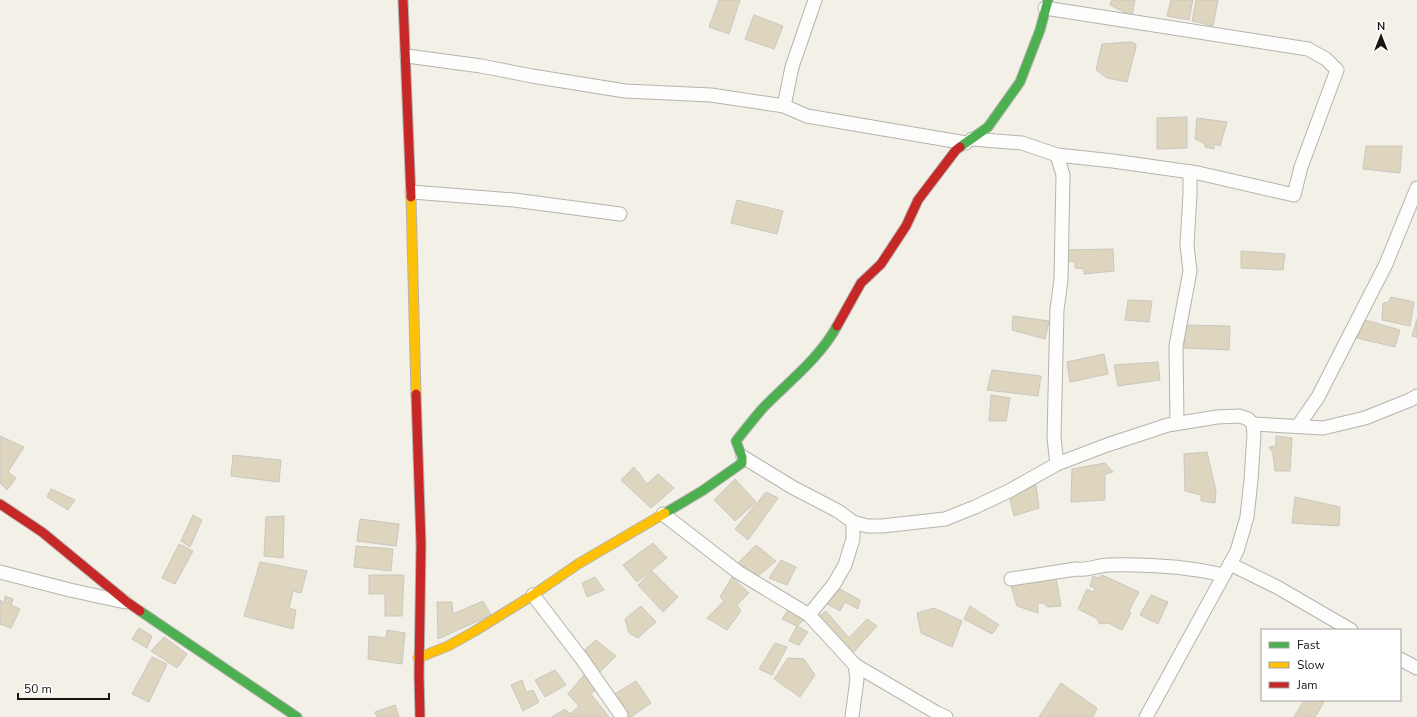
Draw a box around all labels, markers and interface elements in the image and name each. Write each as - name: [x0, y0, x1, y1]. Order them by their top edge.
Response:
- north arrow: [1361, 16, 1401, 56]
- text: N: [1377, 19, 1385, 34]
- legend: [1261, 629, 1401, 701]
- text: Fast: [1297, 637, 1320, 653]
- text: Slow: [1297, 657, 1325, 673]
- scale bar: [18, 675, 109, 701]
- text: Jam: [1296, 677, 1318, 693]
- text: 50 m: [24, 681, 52, 697]

